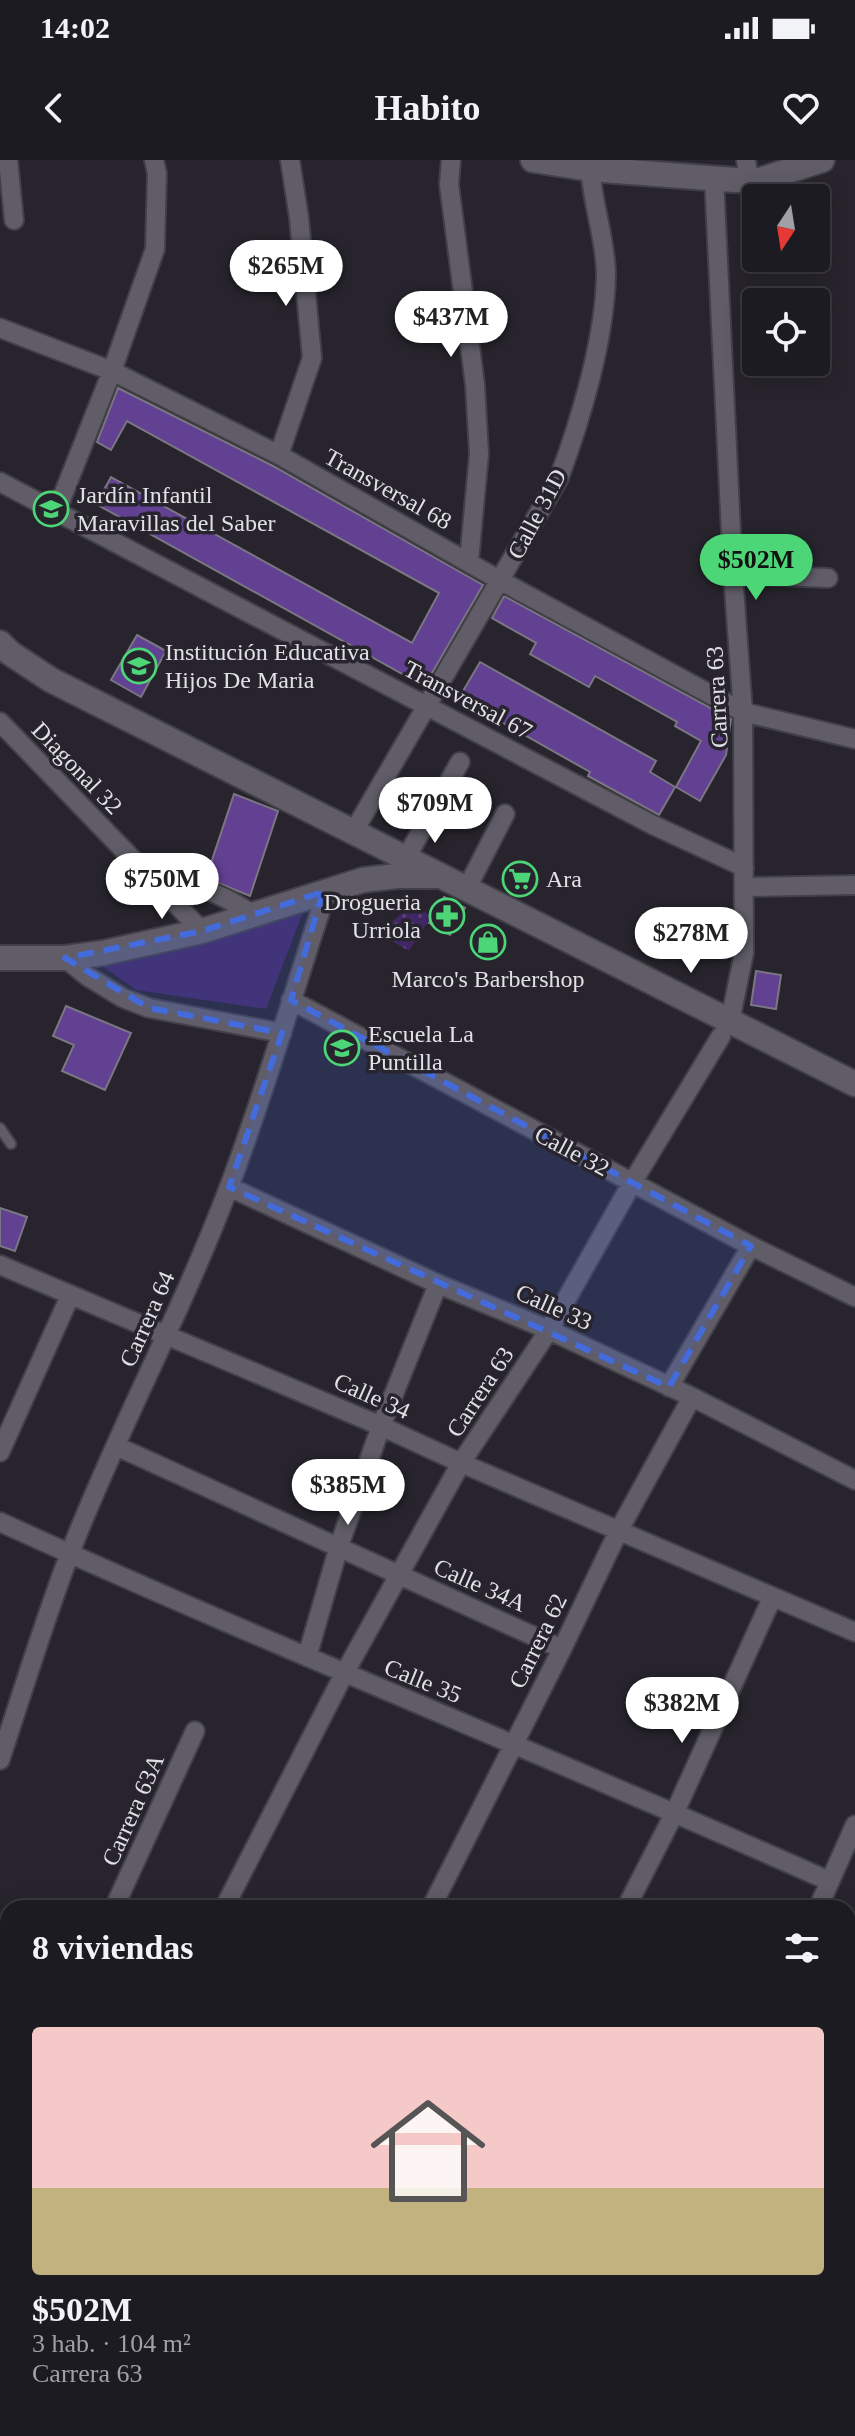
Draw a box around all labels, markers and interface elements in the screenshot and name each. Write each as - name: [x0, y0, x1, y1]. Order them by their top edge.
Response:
- text: 14:02: [40, 11, 110, 44]
- icon: back: [32, 86, 76, 130]
- icon: heart: [779, 86, 823, 130]
- text: Habito: [374, 88, 481, 128]
- north arrow: [742, 184, 830, 272]
- map controls: [742, 184, 830, 376]
- pin: $265M: [230, 240, 342, 308]
- text: $265M: [248, 251, 324, 280]
- button: locate: [742, 288, 830, 376]
- pin: $437M: [395, 291, 507, 359]
- text: $437M: [413, 302, 489, 331]
- street label: Transversal 68: [320, 443, 456, 535]
- street label: Calle 31D: [503, 465, 571, 563]
- place label: Jardín Infantil Maravillas del Saber: [77, 482, 276, 536]
- school or university icon: Jardín Infantil Maravillas del Saber: [32, 490, 70, 528]
- pin: $502M: [700, 534, 812, 602]
- text: $502M: [718, 545, 794, 574]
- place label: Institución Educativa Hijos De Maria: [165, 639, 370, 693]
- street label: Carrera 63: [701, 645, 733, 749]
- school or university icon: Institución Educativa Hijos De Maria: [120, 647, 158, 685]
- street label: Transversal 67: [400, 655, 536, 745]
- street label: Diagonal 32: [27, 717, 127, 819]
- pin: $709M: [379, 777, 491, 845]
- text: $709M: [397, 788, 473, 817]
- pin: $750M: [106, 853, 218, 921]
- supermarket icon: Ara: [501, 860, 539, 898]
- text: $750M: [124, 864, 200, 893]
- place label: Ara: [546, 866, 582, 892]
- place label: Drogueria Urriola: [324, 889, 421, 943]
- pharmacy icon: Drogueria Urriola: [428, 897, 466, 935]
- pin: $278M: [635, 907, 747, 975]
- text: $278M: [653, 918, 729, 947]
- shop icon: Marco's Barbershop: [469, 923, 507, 961]
- place label: Marco's Barbershop: [392, 966, 584, 992]
- place label: Escuela La Puntilla: [368, 1021, 474, 1075]
- school or university icon: Escuela La Puntilla: [323, 1029, 361, 1067]
- street label: Calle 32: [530, 1121, 614, 1181]
- street label: Carrera 64: [114, 1267, 180, 1371]
- street label: Calle 33: [512, 1279, 596, 1335]
- street label: Carrera 63: [441, 1342, 519, 1442]
- street label: Calle 34: [330, 1368, 414, 1424]
- pin: $385M: [292, 1459, 404, 1527]
- text: $385M: [310, 1470, 386, 1499]
- street label: Calle 34A: [430, 1553, 531, 1617]
- street label: Carrera 62: [504, 1589, 572, 1693]
- street label: Calle 35: [381, 1654, 465, 1708]
- pin: $382M: [626, 1677, 738, 1745]
- text: $382M: [644, 1688, 720, 1717]
- street label: Carrera 63A: [97, 1750, 169, 1870]
- icon: filters: [780, 1926, 824, 1970]
- text: 8 viviendas: [32, 1929, 194, 1966]
- icon: home: [356, 2079, 500, 2223]
- text: $502M: [32, 2291, 132, 2328]
- text: 3 hab. · 104 m²: [32, 2329, 191, 2358]
- text: Carrera 63: [32, 2359, 142, 2388]

